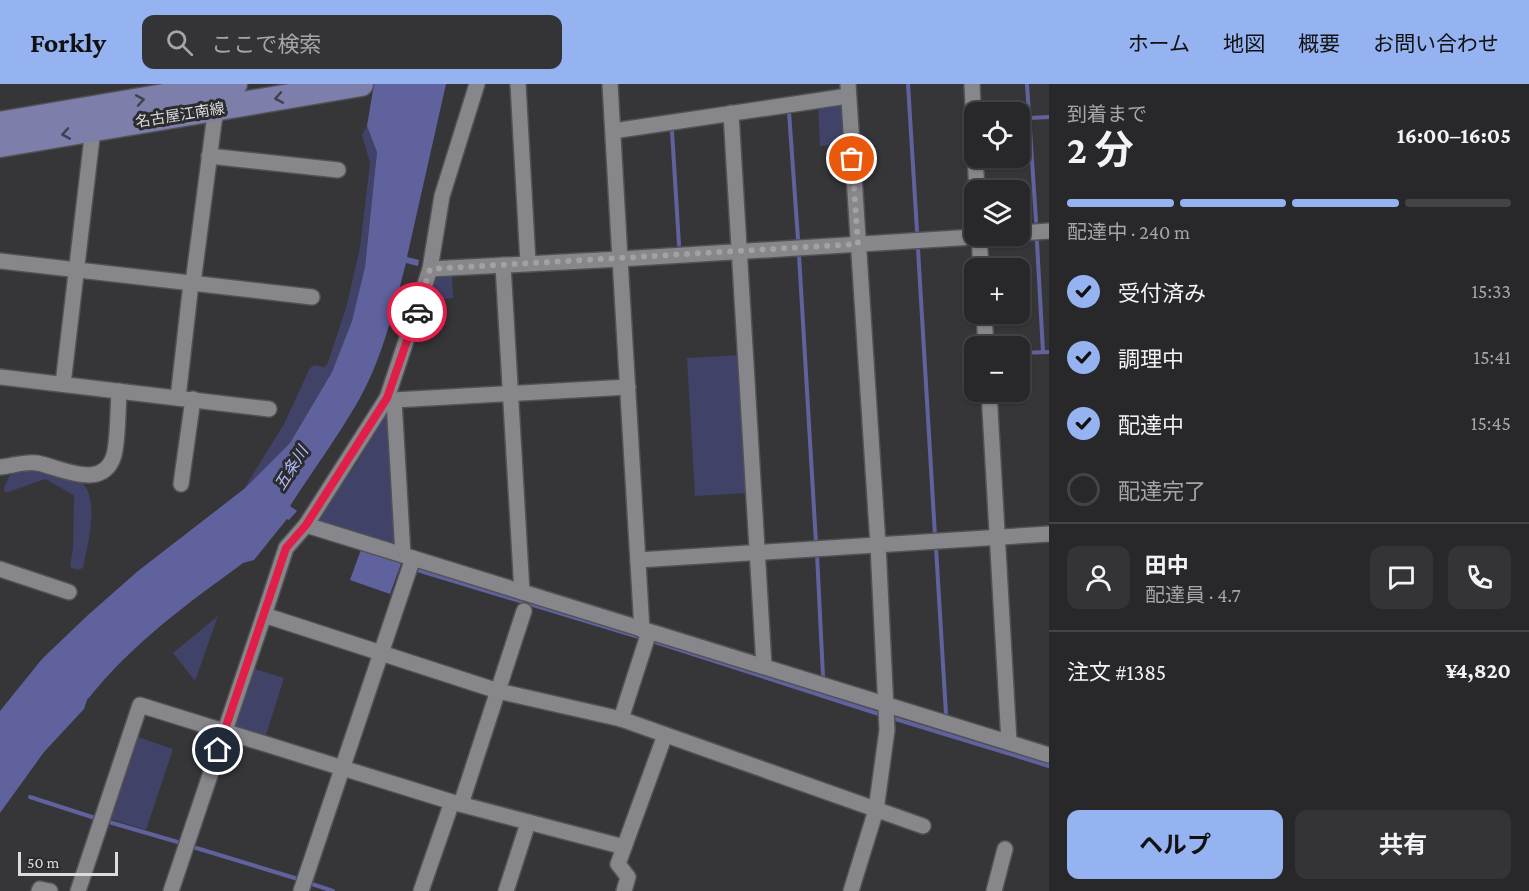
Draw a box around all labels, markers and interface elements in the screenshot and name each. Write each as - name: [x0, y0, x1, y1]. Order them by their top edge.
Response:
- search box: [142, 15, 562, 69]
- icon: search: [163, 26, 196, 59]
- text: Forkly: [30, 27, 106, 58]
- text: ここで検索: [211, 32, 321, 57]
- text: ホーム: [1128, 32, 1190, 56]
- text: 地図: [1223, 32, 1265, 56]
- text: 概要: [1298, 32, 1340, 56]
- text: お問い合わせ: [1373, 32, 1499, 56]
- one-way arrow: [274, 91, 284, 104]
- one-way arrow: [135, 94, 145, 107]
- street label: 名古屋江南線: [134, 100, 226, 130]
- map controls: [964, 102, 1030, 402]
- button: locate: [964, 102, 1030, 168]
- text: 到着まで: [1067, 103, 1147, 125]
- text: 16:00–16:05: [1397, 123, 1511, 148]
- one-way arrow: [61, 127, 70, 139]
- text: 2 分: [1067, 128, 1133, 171]
- pin: [826, 133, 877, 184]
- icon: bag: [835, 142, 868, 175]
- button: layers: [964, 180, 1030, 246]
- text: 配達中 · 240 m: [1067, 221, 1190, 243]
- button: +: [964, 258, 1030, 324]
- icon: check: [1067, 275, 1100, 308]
- text: 15:33: [1471, 280, 1511, 302]
- text: 受付済み: [1118, 281, 1206, 306]
- courier: [387, 282, 447, 342]
- icon: car: [401, 296, 434, 329]
- button: −: [964, 336, 1030, 402]
- icon: check: [1067, 341, 1100, 374]
- text: 15:41: [1474, 346, 1511, 368]
- text: 調理中: [1118, 347, 1184, 372]
- icon: check: [1067, 407, 1100, 440]
- text: 15:45: [1471, 412, 1511, 434]
- text: 配達中: [1118, 413, 1184, 438]
- water label: 五条川: [271, 441, 312, 493]
- text: 配達完了: [1118, 479, 1206, 504]
- button: person: [1067, 546, 1130, 609]
- button: chat: [1370, 546, 1433, 609]
- button: phone: [1448, 546, 1511, 609]
- text: 田中: [1145, 553, 1189, 578]
- text: 配達員 · 4.7: [1145, 584, 1241, 606]
- text: ¥4,820: [1445, 658, 1511, 683]
- text: 注文 #1385: [1067, 660, 1166, 685]
- pin: [192, 724, 243, 775]
- icon: home: [201, 733, 234, 766]
- button: ヘルプ: [1067, 810, 1283, 879]
- button: 共有: [1295, 810, 1511, 879]
- scale bar: [18, 849, 118, 876]
- text: 50 m: [27, 854, 59, 871]

